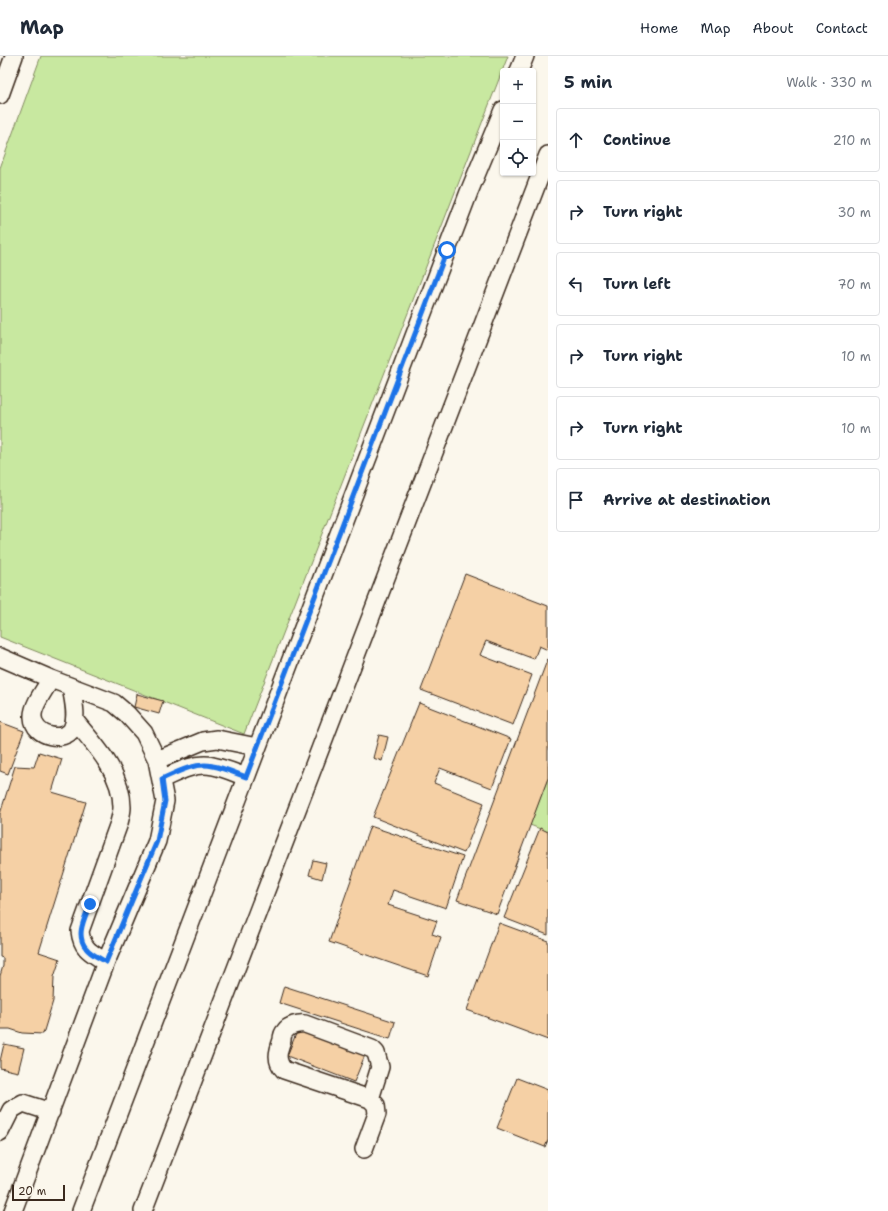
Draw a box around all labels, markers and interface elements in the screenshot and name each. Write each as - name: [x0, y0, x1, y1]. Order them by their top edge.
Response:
- text: Map: [20, 15, 64, 40]
- text: Home: [640, 19, 679, 37]
- text: Map: [701, 19, 731, 37]
- text: About: [753, 19, 794, 37]
- text: Contact: [816, 19, 868, 37]
- map controls: [500, 68, 536, 176]
- button: +: [500, 68, 536, 104]
- text: 5 min: [564, 71, 612, 93]
- text: Walk · 330 m: [786, 74, 872, 91]
- button: −: [500, 104, 536, 140]
- icon: ahead: [565, 129, 587, 151]
- text: Continue: [603, 130, 671, 150]
- text: 210 m: [833, 132, 871, 149]
- button: locate: [500, 140, 536, 176]
- icon: right: [565, 201, 587, 223]
- text: Turn right: [603, 202, 683, 222]
- text: 30 m: [837, 204, 871, 221]
- route start: [438, 241, 456, 259]
- icon: left: [565, 273, 587, 295]
- text: Turn left: [603, 274, 671, 294]
- text: 70 m: [837, 276, 871, 293]
- icon: right: [565, 345, 587, 367]
- text: Turn right: [603, 346, 683, 366]
- text: 10 m: [841, 348, 871, 365]
- icon: right: [565, 417, 587, 439]
- text: Turn right: [603, 418, 683, 438]
- text: 10 m: [841, 420, 871, 437]
- icon: arrive: [565, 489, 587, 511]
- text: Arrive at destination: [603, 490, 771, 510]
- route end: [81, 895, 99, 913]
- scale bar: [12, 1183, 65, 1202]
- text: 20 m: [18, 1184, 46, 1199]

